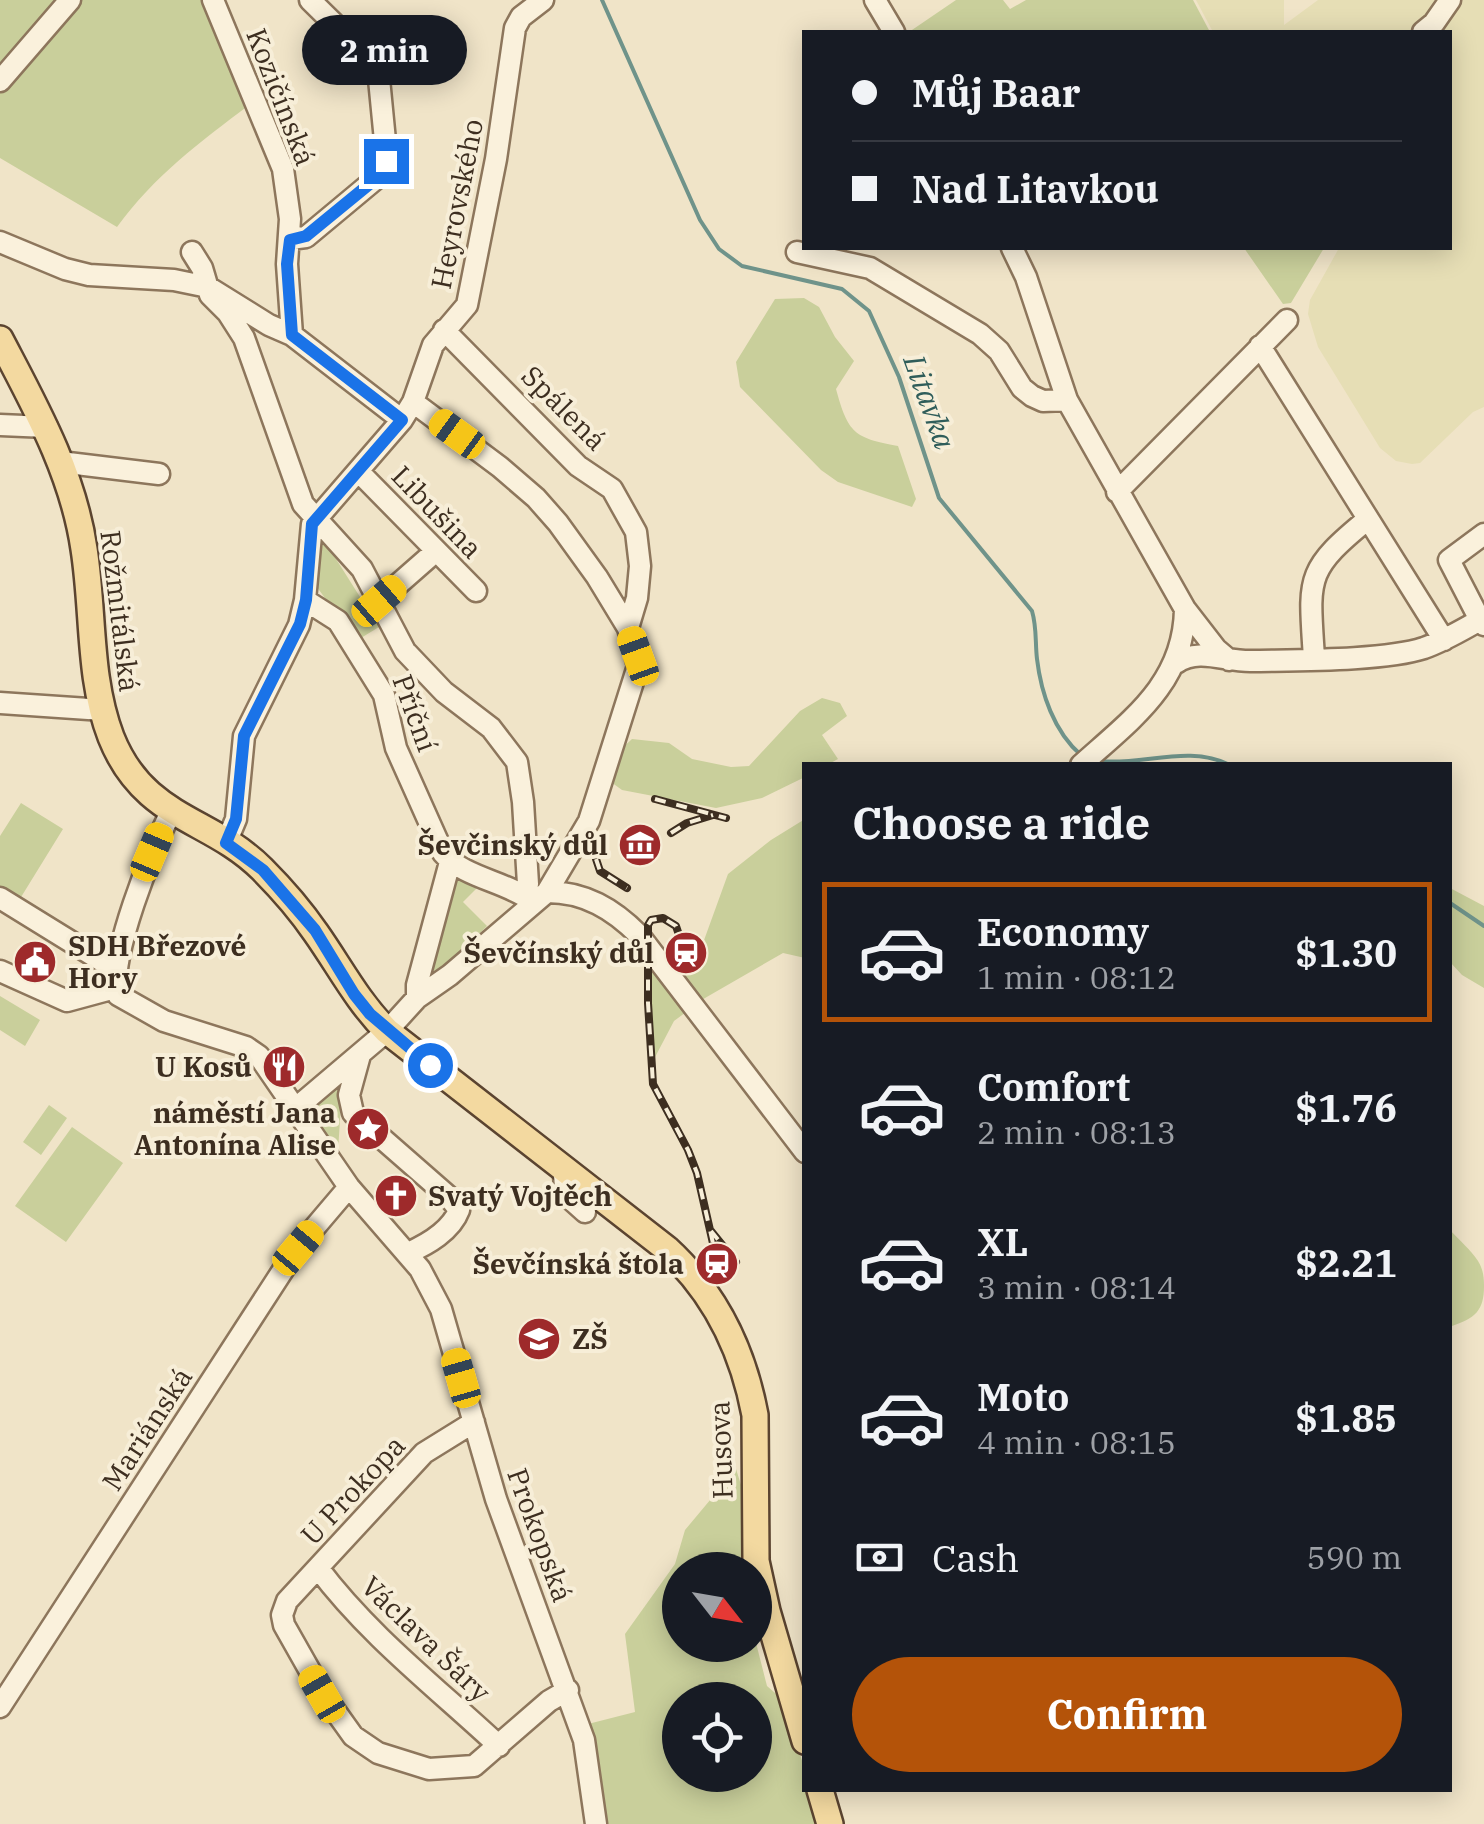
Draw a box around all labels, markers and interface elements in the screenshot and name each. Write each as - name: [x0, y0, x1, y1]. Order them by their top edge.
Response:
- callout: 2 min: [304, 16, 468, 86]
- street label: Kozičínská: [238, 23, 325, 171]
- text: 2 min: [340, 29, 429, 71]
- text: Můj Baar: [912, 68, 1081, 117]
- street label: Heyrovského: [422, 116, 491, 292]
- route end: [364, 139, 409, 184]
- text: Nad Litavkou: [912, 164, 1159, 213]
- water label: Litavka: [895, 348, 966, 455]
- street label: Spálená: [514, 357, 615, 458]
- car: [424, 404, 490, 464]
- street label: Libušina: [384, 457, 491, 566]
- street label: Rožmitálská: [92, 528, 149, 694]
- car: [347, 570, 411, 632]
- car: [614, 623, 662, 689]
- street label: Příční: [384, 669, 446, 757]
- text: Choose a ride: [852, 793, 1150, 851]
- car: [126, 819, 178, 885]
- museum icon: Ševčinský důl: [617, 822, 663, 868]
- place label: Ševčinský důl: [417, 826, 608, 863]
- icon: car: [857, 907, 947, 997]
- text: Economy: [977, 907, 1149, 956]
- place label: SDH Březové Hory: [68, 927, 246, 996]
- text: $1.30: [1295, 928, 1397, 977]
- station icon: Ševčínský důl: [663, 930, 709, 976]
- place label: Ševčínský důl: [463, 934, 654, 971]
- public building icon: SDH Březové Hory: [12, 939, 58, 985]
- text: 1 min · 08:12: [977, 956, 1176, 998]
- route start: [408, 1043, 453, 1088]
- restaurant icon: U Kosů: [261, 1044, 307, 1090]
- place label: U Kosů: [155, 1048, 252, 1085]
- icon: car: [857, 1062, 947, 1152]
- text: Comfort: [977, 1062, 1130, 1111]
- text: $1.76: [1295, 1083, 1397, 1132]
- place label: náměstí Jana Antonína Alise: [134, 1094, 336, 1163]
- place icon: náměstí Jana Antonína Alise: [345, 1106, 391, 1152]
- text: 2 min · 08:13: [977, 1111, 1176, 1153]
- church icon: Svatý Vojtěch: [373, 1173, 419, 1219]
- place label: Svatý Vojtěch: [428, 1177, 612, 1214]
- car: [267, 1215, 329, 1281]
- icon: car: [857, 1217, 947, 1307]
- text: XL: [977, 1217, 1028, 1266]
- text: $2.21: [1295, 1238, 1397, 1287]
- station icon: Ševčínská štola: [694, 1241, 740, 1287]
- place label: Ševčínská štola: [473, 1245, 684, 1282]
- text: 3 min · 08:14: [977, 1266, 1176, 1308]
- school or university icon: ZŠ: [516, 1316, 562, 1362]
- place label: ZŠ: [572, 1320, 608, 1357]
- car: [438, 1345, 484, 1411]
- street label: Mariánská: [93, 1360, 200, 1497]
- icon: car: [857, 1372, 947, 1462]
- text: Moto: [977, 1372, 1069, 1421]
- text: $1.85: [1295, 1393, 1397, 1442]
- street label: Husova: [700, 1400, 741, 1500]
- text: 4 min · 08:15: [977, 1421, 1176, 1463]
- street label: U Prokopa: [292, 1427, 413, 1552]
- street label: Prokopská: [499, 1463, 582, 1607]
- icon: cash: [852, 1530, 907, 1585]
- text: Cash: [932, 1533, 1019, 1582]
- text: 590 m: [1306, 1536, 1402, 1578]
- north arrow: [662, 1552, 772, 1662]
- map controls: [662, 1552, 772, 1792]
- street label: Václava Šáry: [354, 1568, 499, 1710]
- button: Confirm: [852, 1657, 1402, 1772]
- car: [294, 1661, 350, 1727]
- button: locate: [662, 1682, 772, 1792]

